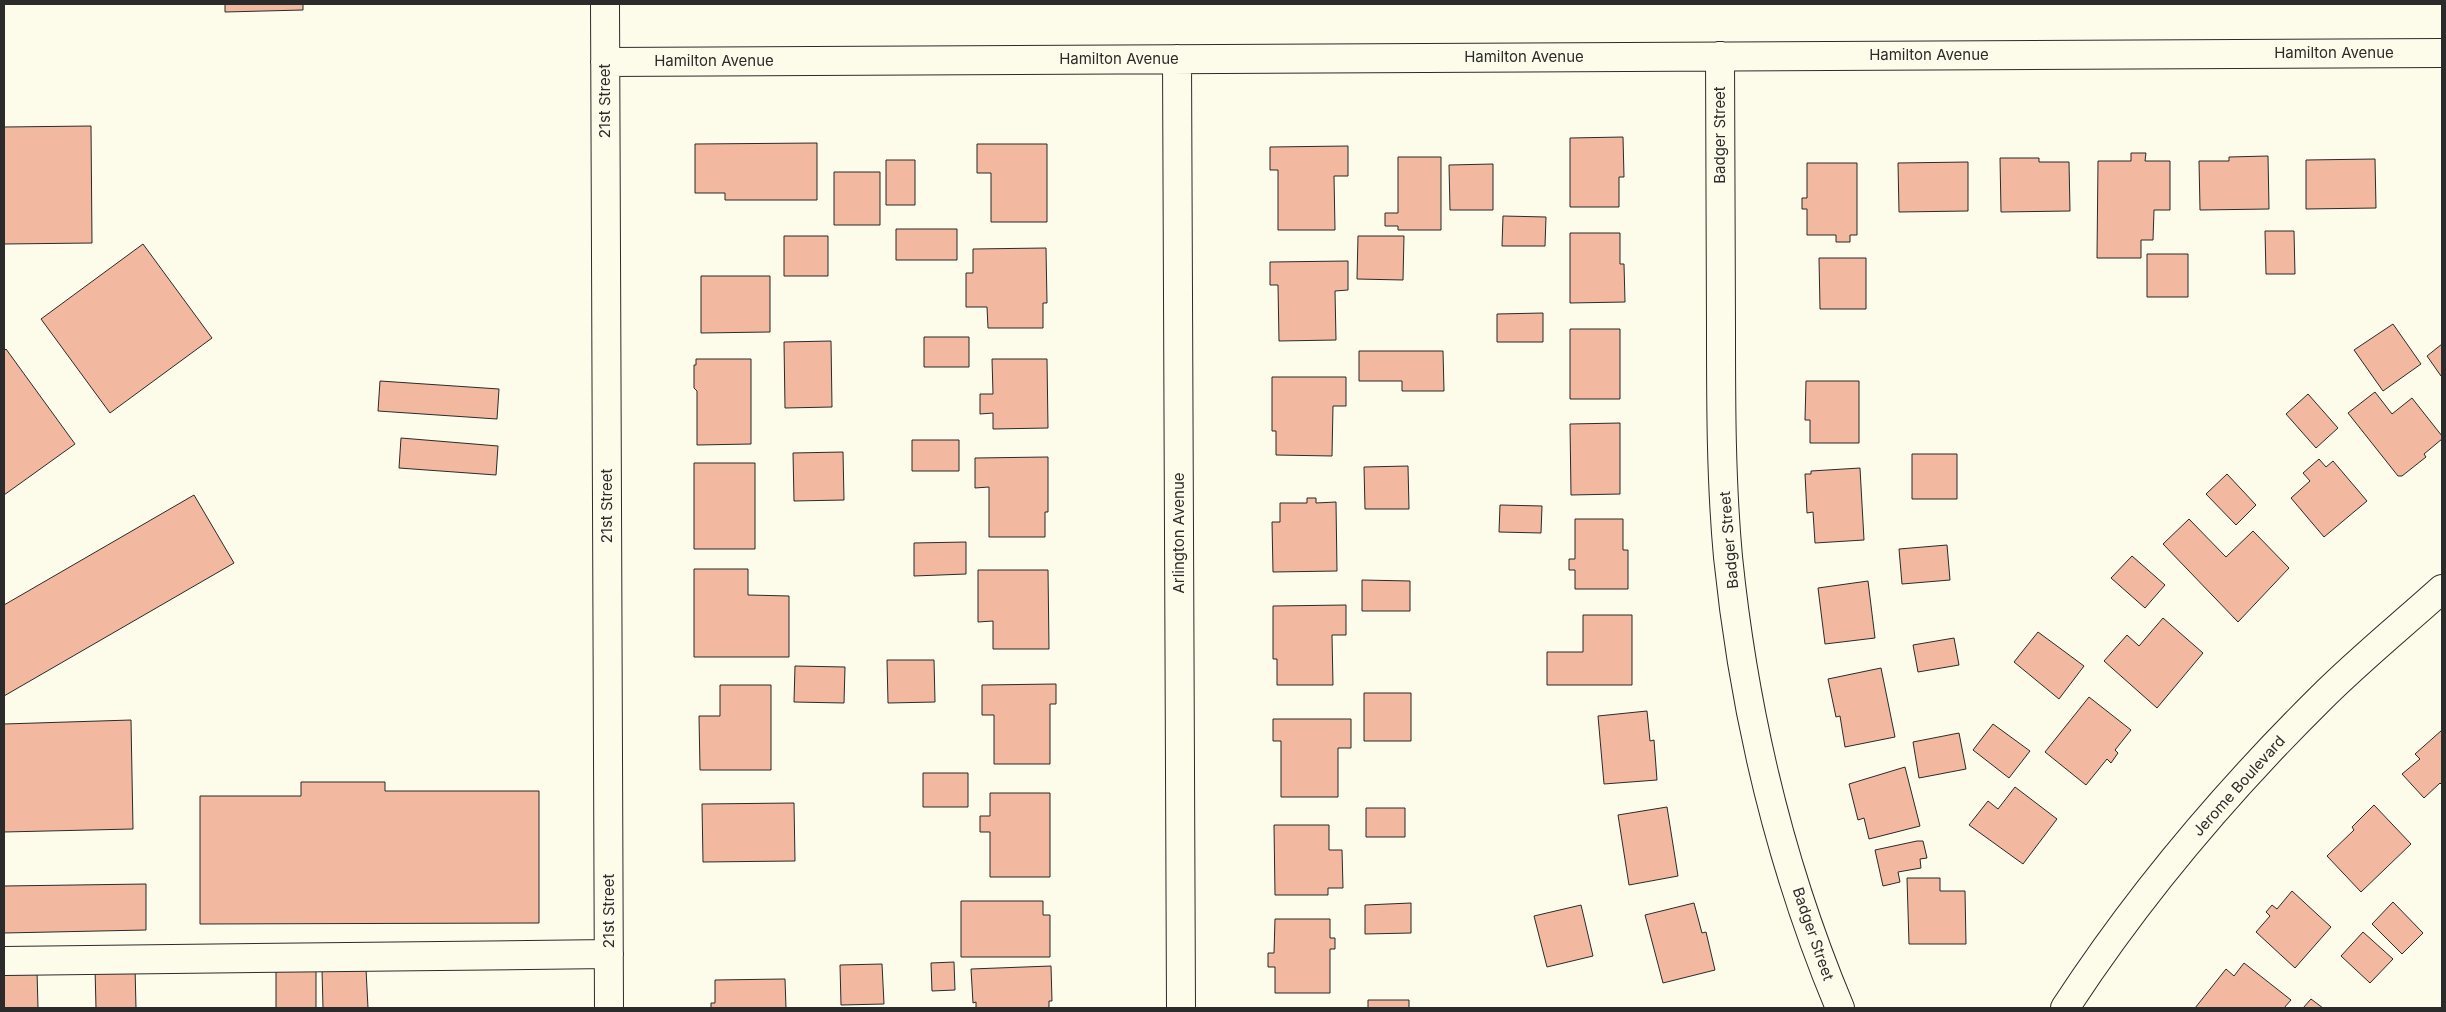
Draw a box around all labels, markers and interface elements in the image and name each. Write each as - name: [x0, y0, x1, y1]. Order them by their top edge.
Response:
- street label: Hamilton Avenue: [2274, 43, 2394, 62]
- street label: Hamilton Avenue: [1869, 45, 1989, 64]
- street label: Hamilton Avenue: [1464, 47, 1584, 66]
- street label: Hamilton Avenue: [1059, 49, 1179, 68]
- street label: Hamilton Avenue: [654, 51, 774, 70]
- street label: 21st Street: [595, 64, 614, 138]
- street label: Badger Street: [1710, 86, 1729, 184]
- street label: 21st Street: [597, 469, 616, 543]
- street label: Arlington Avenue: [1169, 472, 1188, 594]
- street label: Badger Street: [1715, 491, 1742, 589]
- street label: Jerome Boulevard: [2188, 731, 2289, 840]
- street label: 21st Street: [599, 874, 618, 948]
- street label: Badger Street: [1789, 885, 1838, 983]

